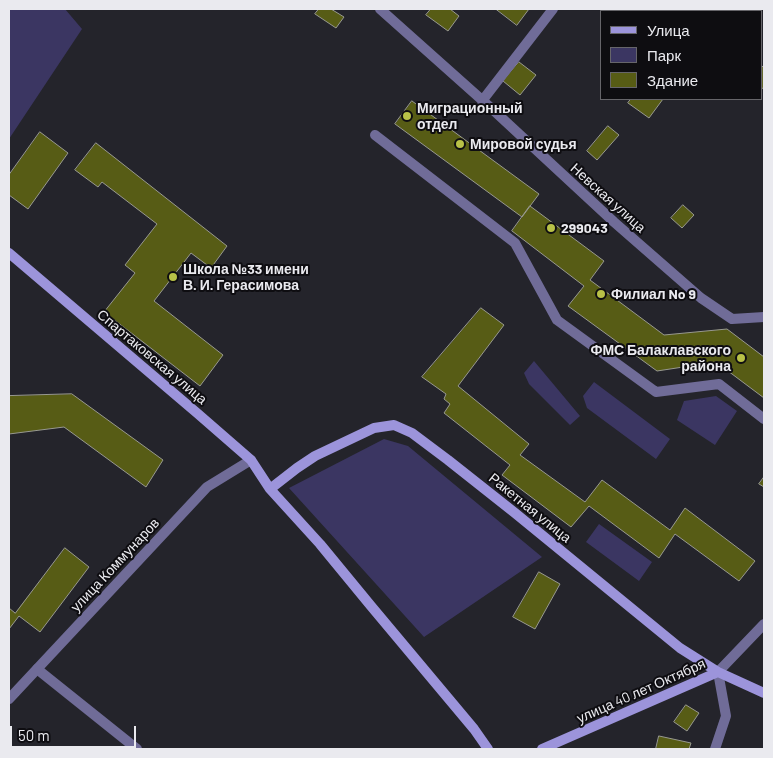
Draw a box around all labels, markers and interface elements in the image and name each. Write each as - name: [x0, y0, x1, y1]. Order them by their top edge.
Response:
- legend: [600, 10, 763, 100]
- text: Улица: [647, 21, 690, 39]
- text: Парк: [647, 46, 681, 64]
- text: Здание: [647, 71, 698, 89]
- place label: Миграционный отдел: [417, 100, 523, 132]
- marker: Миграционный отдел: [401, 110, 413, 122]
- place label: Мировой судья: [470, 136, 577, 152]
- marker: Мировой судья: [454, 138, 466, 150]
- street label: Невская улица: [567, 160, 649, 236]
- place label: 299043: [561, 220, 608, 236]
- marker: 299043: [545, 222, 557, 234]
- place label: Школа №33 имени В. И. Герасимова: [183, 261, 309, 294]
- marker: Школа №33 имени В. И. Герасимова: [167, 271, 179, 283]
- place label: Филиал No 9: [611, 286, 696, 302]
- marker: Филиал No 9: [595, 288, 607, 300]
- street label: Спартаковская улица: [94, 306, 210, 408]
- place label: ФМС Балаклавского района: [590, 342, 731, 374]
- marker: ФМС Балаклавского района: [735, 352, 747, 364]
- street label: Ракетная улица: [485, 470, 575, 546]
- street label: улица Коммунаров: [67, 515, 163, 615]
- street label: улица 40 лет Октября: [574, 655, 708, 727]
- scale bar: [12, 716, 139, 748]
- text: 50 m: [18, 726, 50, 744]

